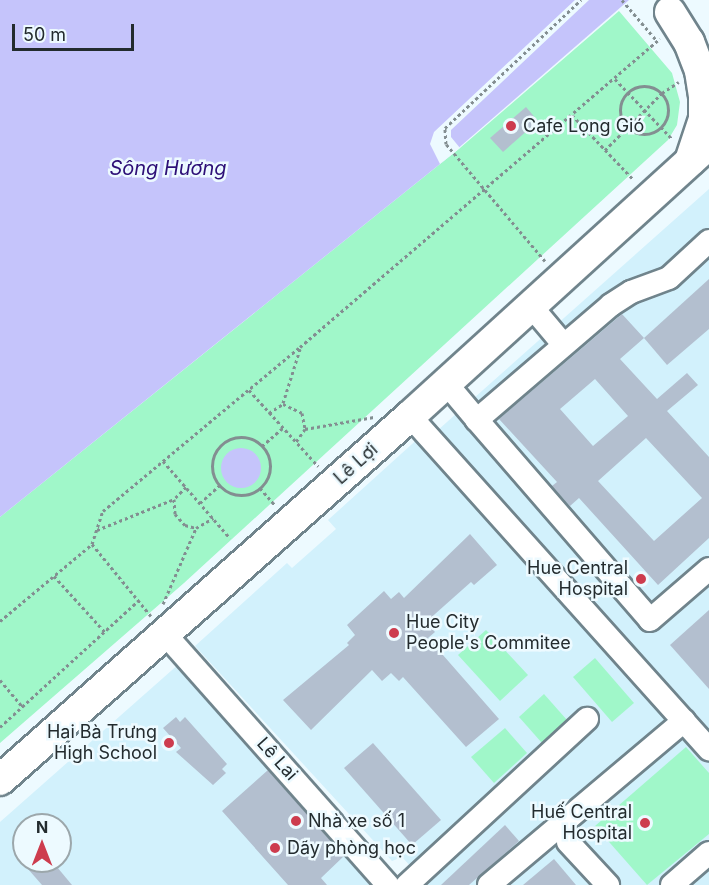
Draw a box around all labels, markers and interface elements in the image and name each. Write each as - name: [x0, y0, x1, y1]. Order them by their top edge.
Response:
- scale bar: [15, 12, 136, 50]
- text: 50 m: [23, 24, 66, 45]
- place label: Cafe Lọng Gió: [523, 115, 644, 137]
- marker: Cafe Lọng Gió: [504, 119, 518, 133]
- water label: Sông Hương: [109, 156, 227, 180]
- street label: Lê Lợi: [330, 439, 382, 489]
- place label: Hue Central Hospital: [527, 558, 628, 600]
- marker: Hue Central Hospital: [632, 570, 650, 588]
- place label: Hue City People's Commitee: [406, 612, 571, 654]
- marker: Hue City People's Commitee: [387, 626, 401, 640]
- place label: Hai Bà Trưng High School: [47, 722, 157, 764]
- street label: Lê Lai: [252, 733, 302, 785]
- marker: Hai Bà Trưng High School: [162, 736, 176, 750]
- place label: Huế Central Hospital: [531, 802, 632, 844]
- place label: Nhà xe số 1: [308, 810, 405, 832]
- north arrow: [12, 813, 72, 873]
- marker: Nhà xe số 1: [289, 814, 303, 828]
- marker: Huế Central Hospital: [636, 814, 654, 832]
- text: N: [36, 817, 48, 837]
- place label: Dãy phòng học: [287, 837, 416, 859]
- marker: Dãy phòng học: [268, 841, 282, 855]

